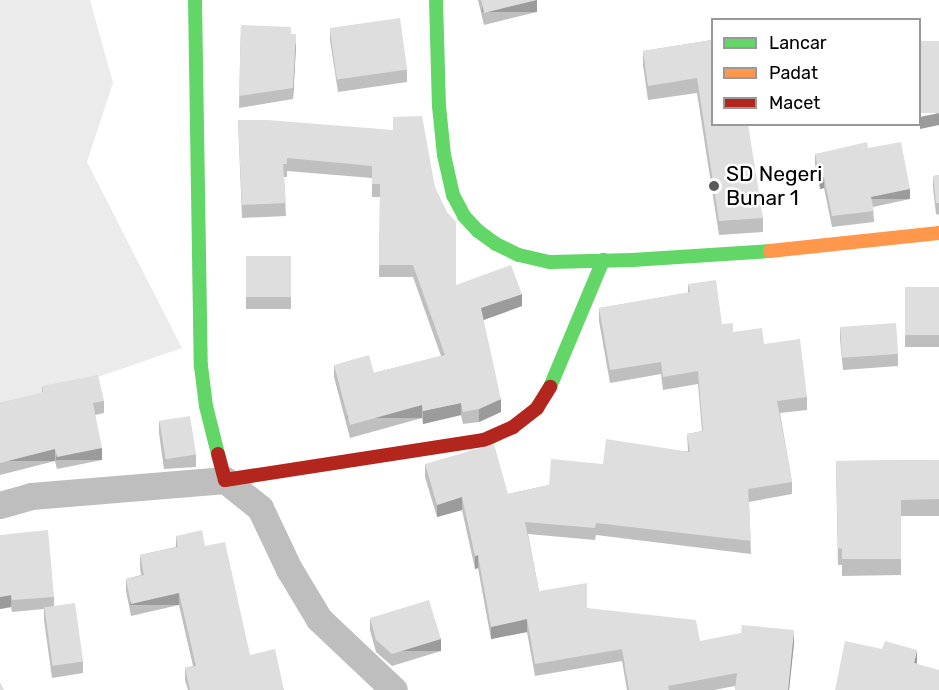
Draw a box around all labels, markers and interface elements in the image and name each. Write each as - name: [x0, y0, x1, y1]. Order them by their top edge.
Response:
- legend: [711, 18, 921, 126]
- text: Lancar: [769, 32, 827, 54]
- text: Padat: [769, 62, 818, 84]
- text: Macet: [769, 92, 820, 114]
- place label: SD Negeri Bunar 1: [726, 161, 822, 211]
- marker: SD Negeri Bunar 1: [707, 179, 721, 193]

